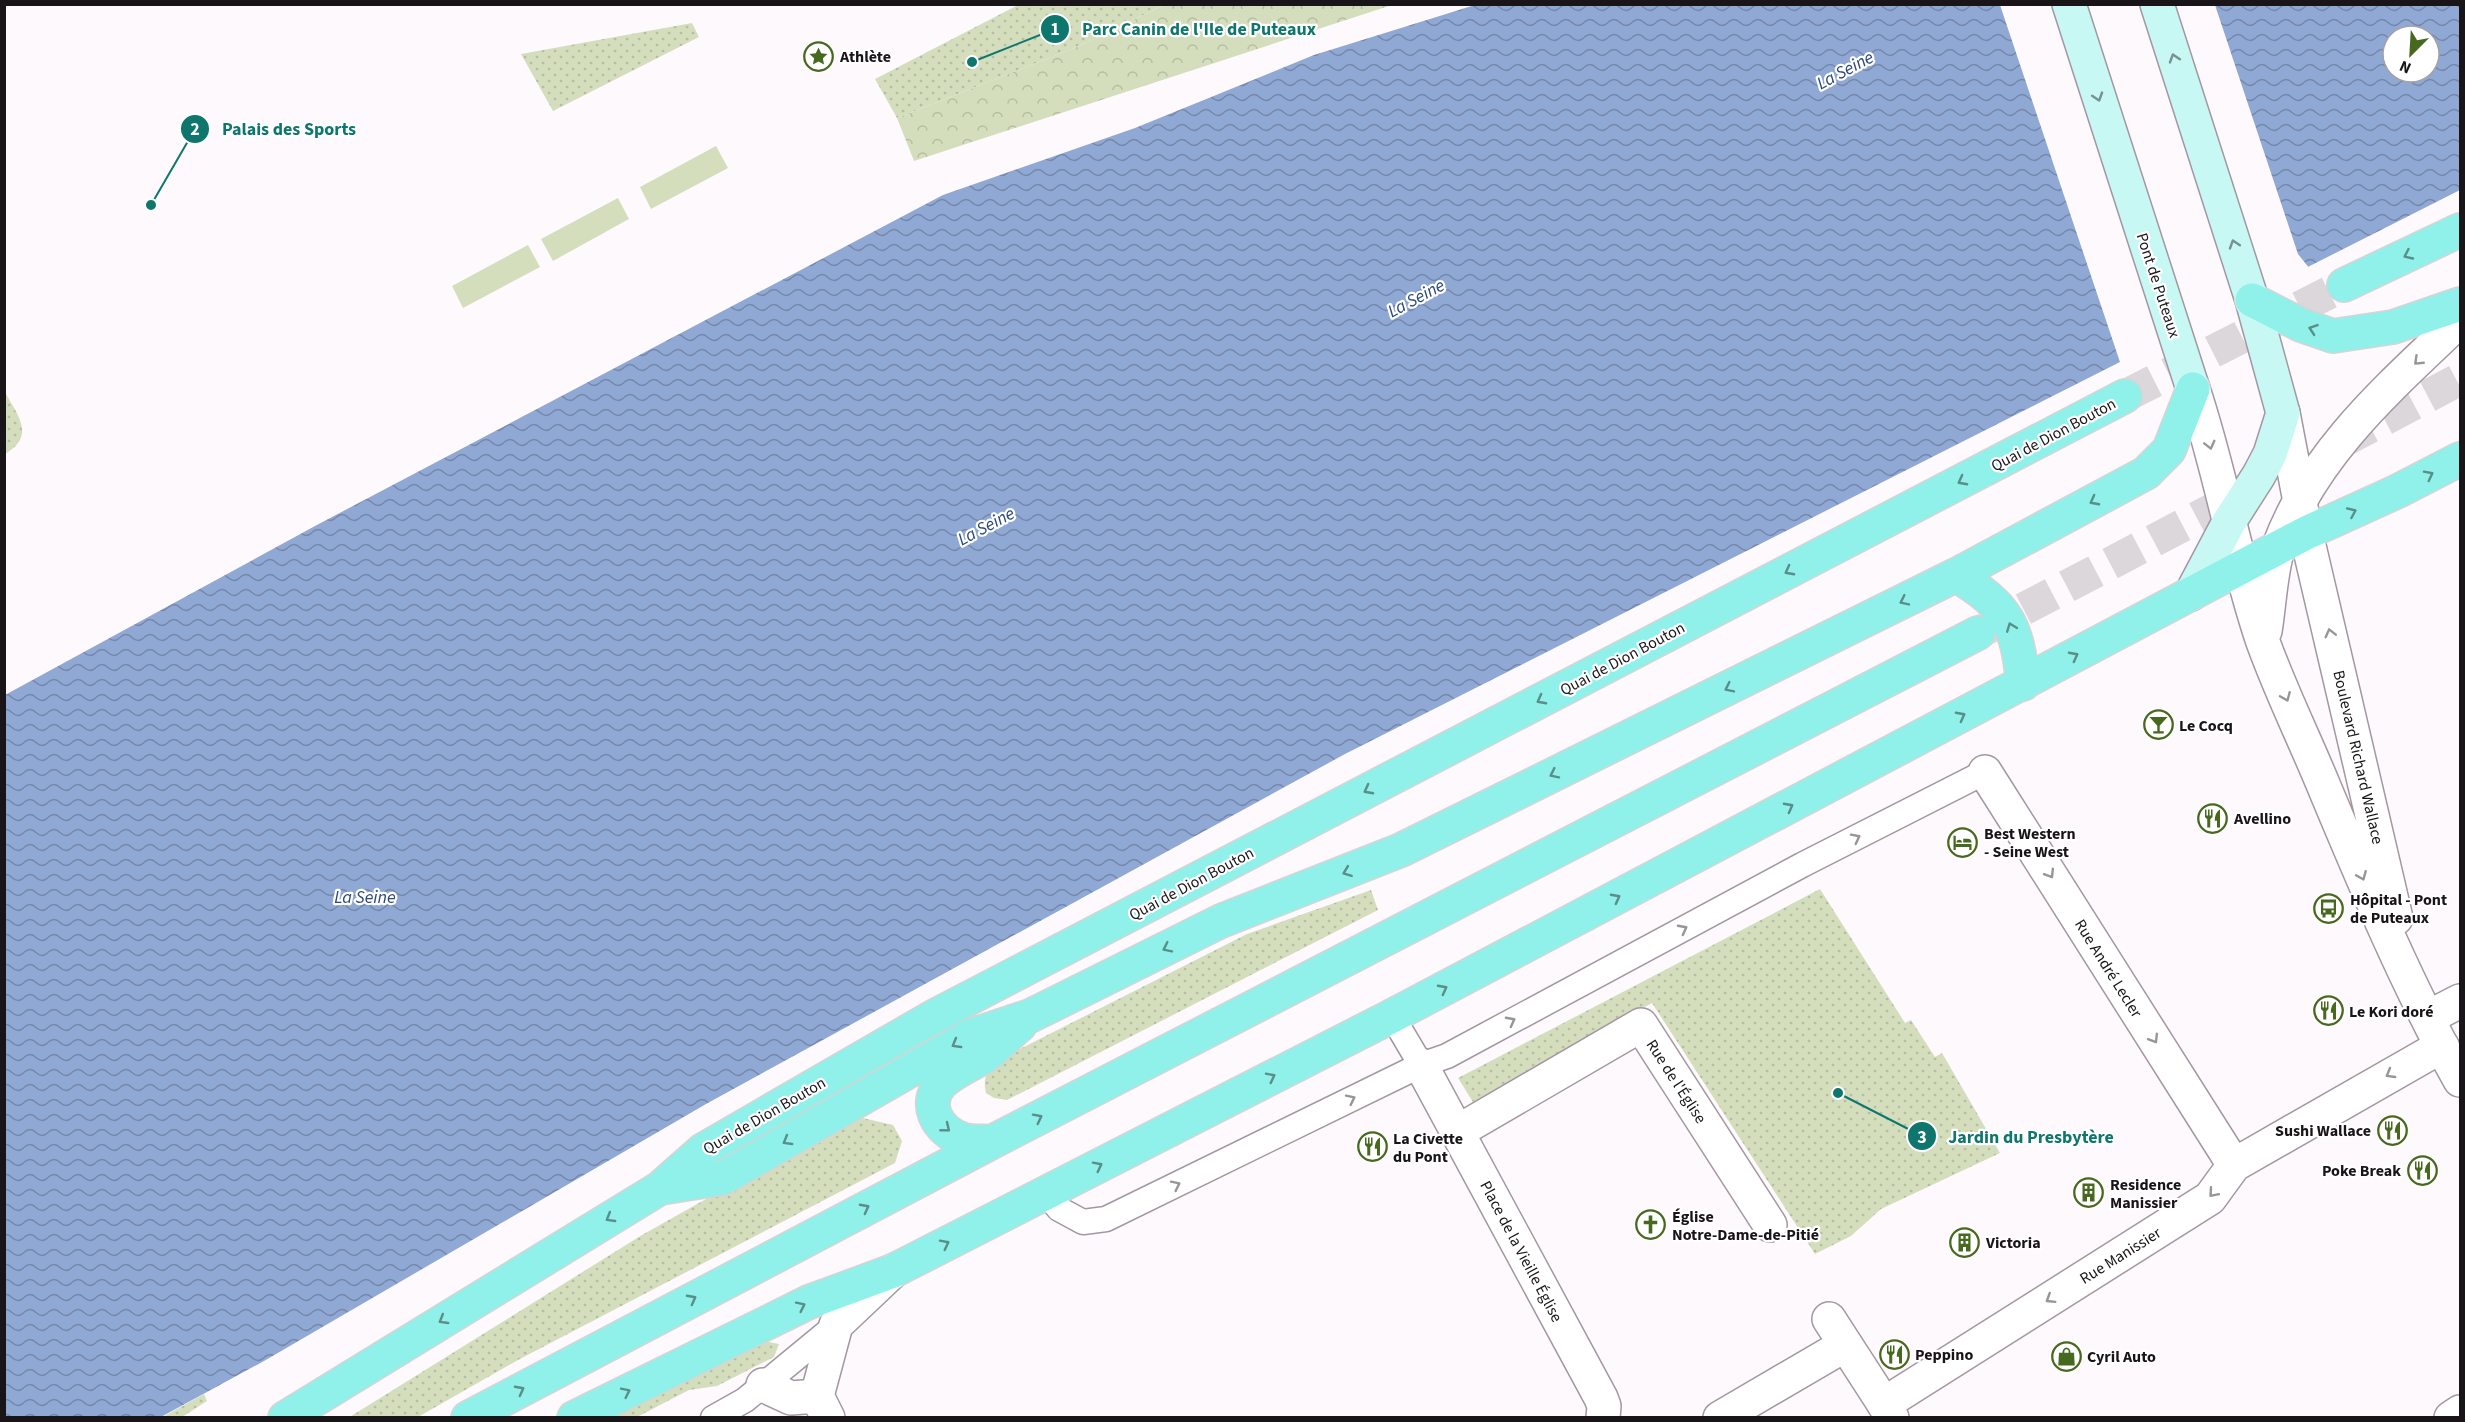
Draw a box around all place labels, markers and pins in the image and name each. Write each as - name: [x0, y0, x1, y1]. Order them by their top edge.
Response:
- callout: Parc Canin de l'Ile de Puteaux: [1040, 11, 1328, 47]
- place icon: Athlète: [803, 40, 835, 72]
- place label: Athlète: [839, 46, 891, 68]
- callout: Palais des Sports: [180, 111, 368, 147]
- bar icon: Le Cocq: [2142, 709, 2174, 741]
- place label: Le Cocq: [2179, 715, 2233, 737]
- restaurant icon: Avellino: [2197, 802, 2229, 834]
- place label: Avellino: [2233, 808, 2291, 830]
- place label: Best Western - Seine West: [1984, 823, 2076, 863]
- hotel icon: Best Western - Seine West: [1947, 826, 1979, 858]
- place label: Hôpital - Pont de Puteaux: [2350, 889, 2447, 929]
- bus stop icon: Hôpital - Pont de Puteaux: [2313, 892, 2345, 924]
- restaurant icon: Le Kori doré: [2312, 995, 2344, 1027]
- place label: Le Kori doré: [2349, 1001, 2434, 1023]
- restaurant icon: Sushi Wallace: [2376, 1114, 2408, 1146]
- callout: Jardin du Presbytère: [1907, 1118, 2126, 1154]
- place label: Sushi Wallace: [2275, 1120, 2371, 1142]
- place label: La Civette du Pont: [1393, 1128, 1463, 1168]
- restaurant icon: La Civette du Pont: [1356, 1131, 1388, 1163]
- restaurant icon: Poke Break: [2406, 1154, 2438, 1186]
- place label: Poke Break: [2322, 1160, 2401, 1182]
- place label: Residence Manissier: [2110, 1174, 2181, 1214]
- building icon: Residence Manissier: [2073, 1177, 2105, 1209]
- place label: Église Notre-Dame-de-Pitié: [1672, 1206, 1819, 1246]
- church icon: Église Notre-Dame-de-Pitié: [1635, 1209, 1667, 1241]
- building icon: Victoria: [1949, 1226, 1981, 1258]
- place label: Victoria: [1985, 1232, 2041, 1254]
- restaurant icon: Peppino: [1878, 1338, 1910, 1370]
- shop icon: Cyril Auto: [2050, 1340, 2082, 1372]
- place label: Peppino: [1915, 1344, 1973, 1366]
- place label: Cyril Auto: [2087, 1346, 2156, 1368]

